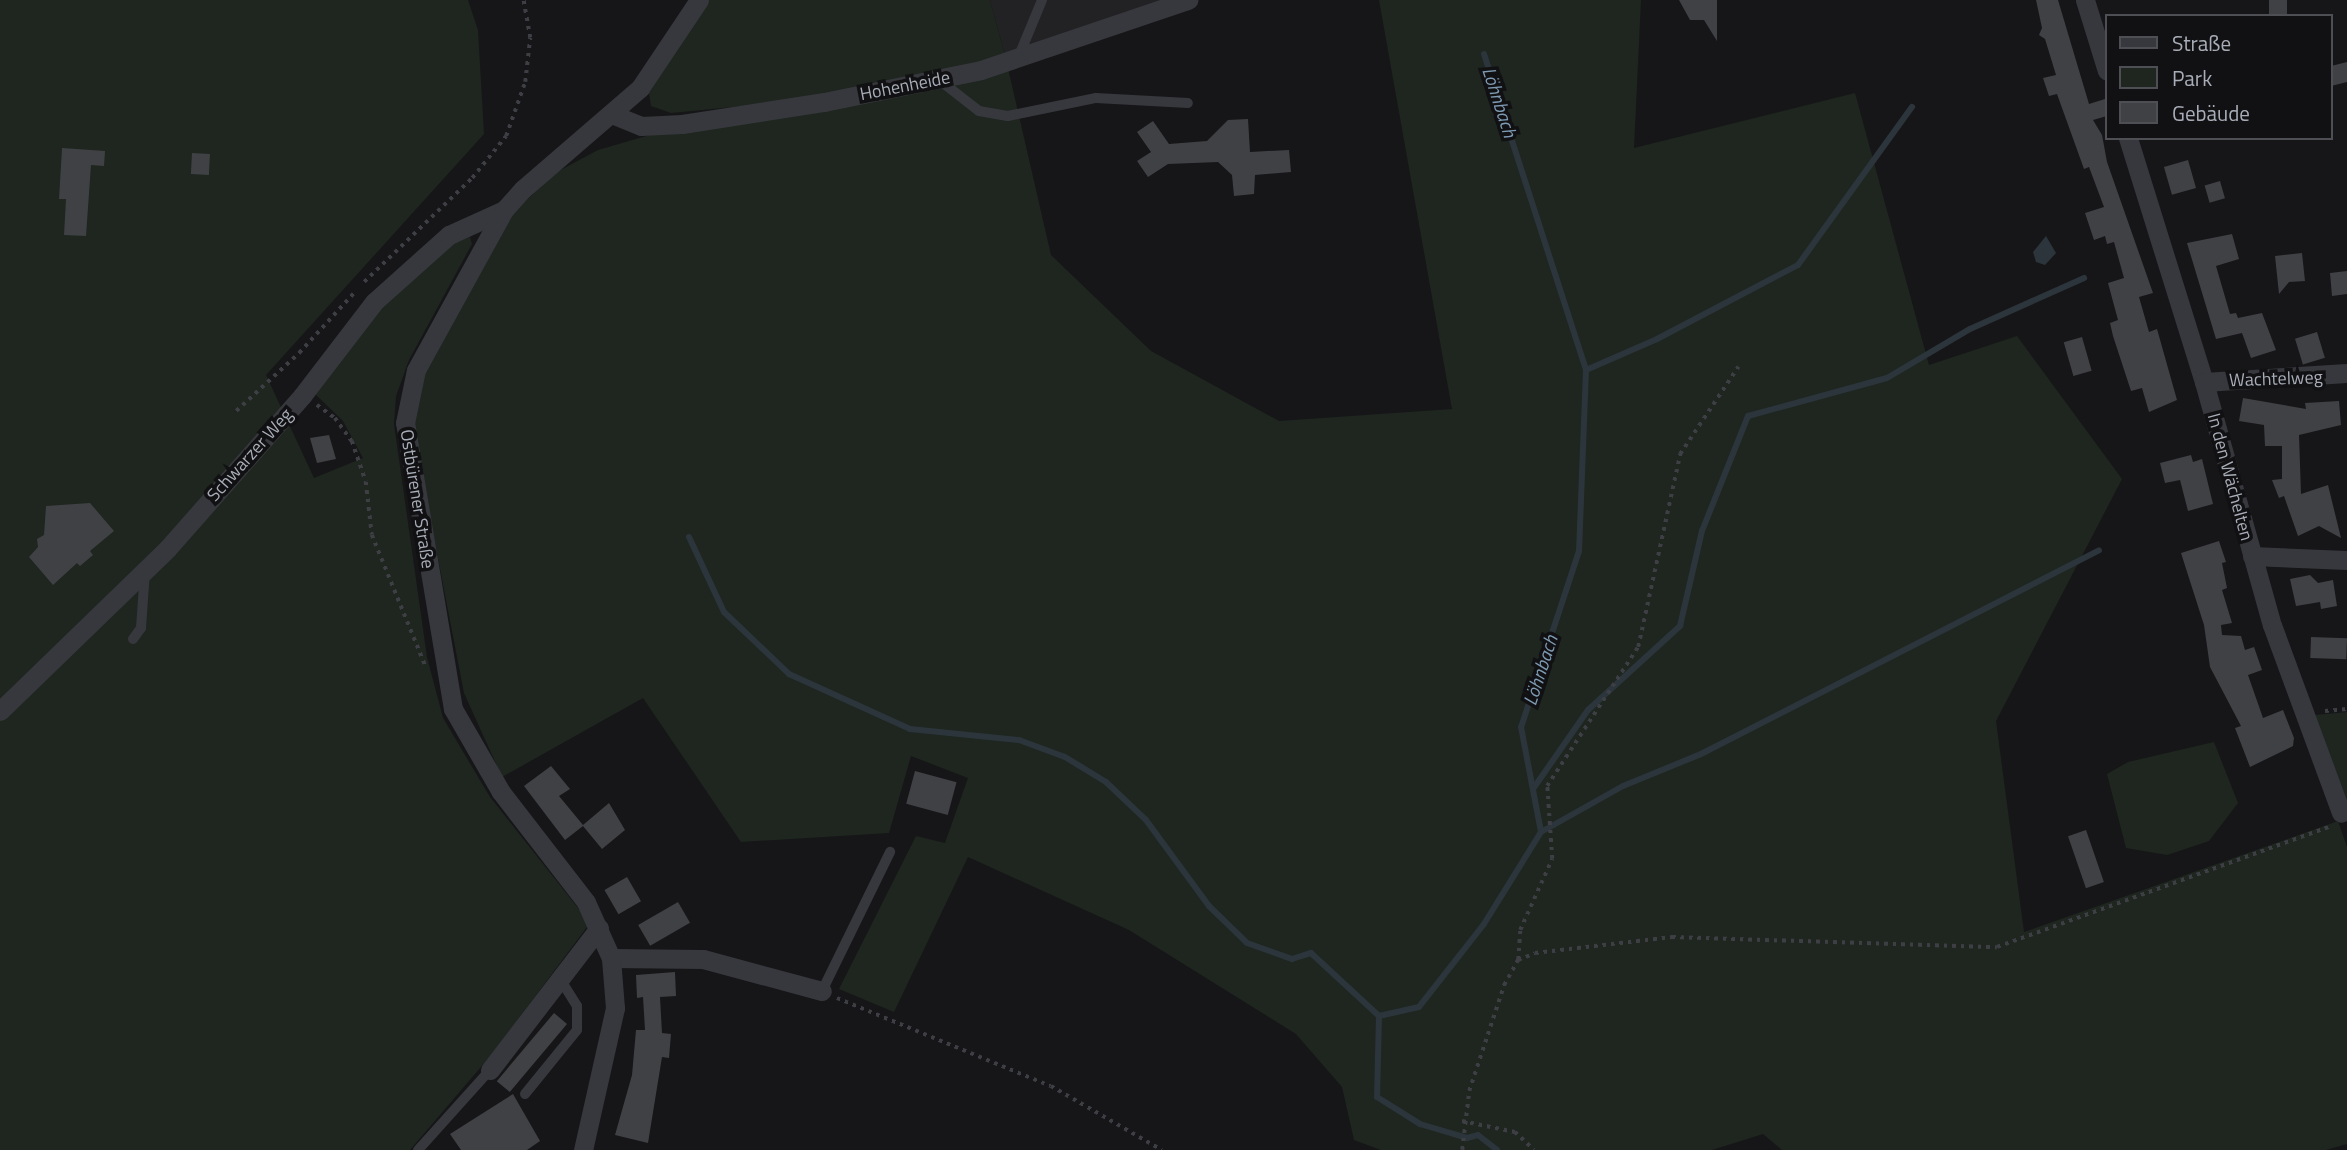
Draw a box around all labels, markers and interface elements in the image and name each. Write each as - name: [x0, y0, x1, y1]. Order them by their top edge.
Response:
- legend: [2106, 14, 2333, 140]
- text: Straße: [2172, 27, 2231, 59]
- text: Park: [2172, 62, 2212, 94]
- water label: Löhnbach: [1478, 64, 1522, 140]
- street label: Hohenheide: [858, 67, 952, 105]
- text: Gebäude: [2172, 97, 2250, 129]
- street label: Wachtelweg: [2229, 367, 2323, 391]
- street label: Schwarzer Weg: [203, 404, 297, 506]
- street label: In den Wächelten: [2203, 411, 2257, 543]
- street label: Ostbürener Straße: [395, 428, 439, 570]
- water label: Löhnbach: [1518, 632, 1562, 708]

